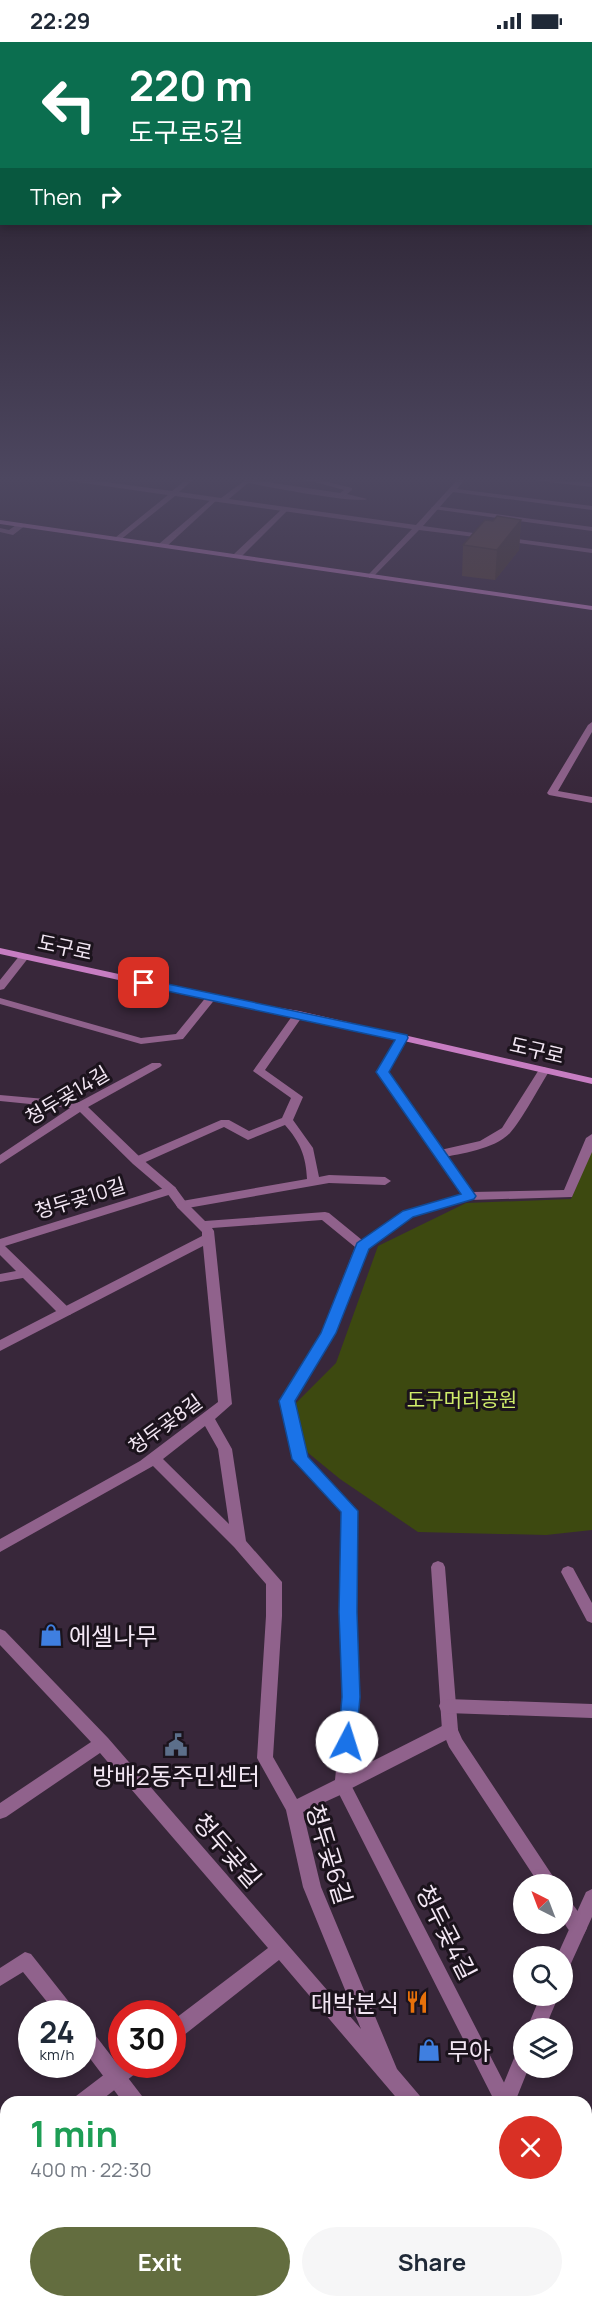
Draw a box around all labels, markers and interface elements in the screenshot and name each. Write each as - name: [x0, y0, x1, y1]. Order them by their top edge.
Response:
- text: 22:29: [30, 6, 91, 36]
- text: 220 m: [129, 56, 253, 114]
- icon: left: [30, 66, 108, 144]
- text: 도구로5길: [129, 113, 244, 150]
- icon: right: [94, 180, 127, 213]
- text: Then: [30, 182, 82, 212]
- street label: 도구로: [35, 928, 95, 966]
- pin: [118, 957, 169, 1008]
- icon: arrive: [127, 966, 160, 999]
- street label: 도구로: [507, 1031, 567, 1069]
- street label: 청두곶14길: [20, 1059, 114, 1131]
- street label: 청두곶10길: [31, 1171, 129, 1225]
- park label: 도구머리공원: [407, 1386, 517, 1413]
- street label: 청두곶8길: [123, 1388, 207, 1460]
- place label: 에셀나무: [69, 1619, 157, 1652]
- shop icon: 에셀나무: [38, 1622, 64, 1648]
- position arrow: [315, 1710, 379, 1774]
- public building icon: 방배2동주민센터: [163, 1732, 189, 1758]
- place label: 방배2동주민센터: [92, 1759, 260, 1792]
- street label: 청두곶6길: [299, 1800, 361, 1908]
- street label: 청두곶길: [187, 1806, 269, 1894]
- north arrow: [513, 1874, 573, 1934]
- map controls: [513, 1874, 573, 2078]
- street label: 청두곶4길: [409, 1879, 485, 1985]
- button: search: [513, 1946, 573, 2006]
- place label: 대박분식: [311, 1986, 399, 2019]
- restaurant icon: 대박분식: [404, 1989, 430, 2015]
- speed limit sign: 30: [108, 2000, 186, 2078]
- text: 24: [39, 2011, 75, 2052]
- button: layers: [513, 2018, 573, 2078]
- place label: 무아: [447, 2034, 491, 2067]
- shop icon: 무아: [416, 2037, 442, 2063]
- text: km/h: [40, 2044, 74, 2065]
- text: 1 min: [30, 2109, 118, 2158]
- button: close: [499, 2116, 562, 2179]
- text: 400 m · 22:30: [30, 2156, 152, 2183]
- button: Exit: [30, 2227, 290, 2296]
- button: Share: [302, 2227, 562, 2296]

